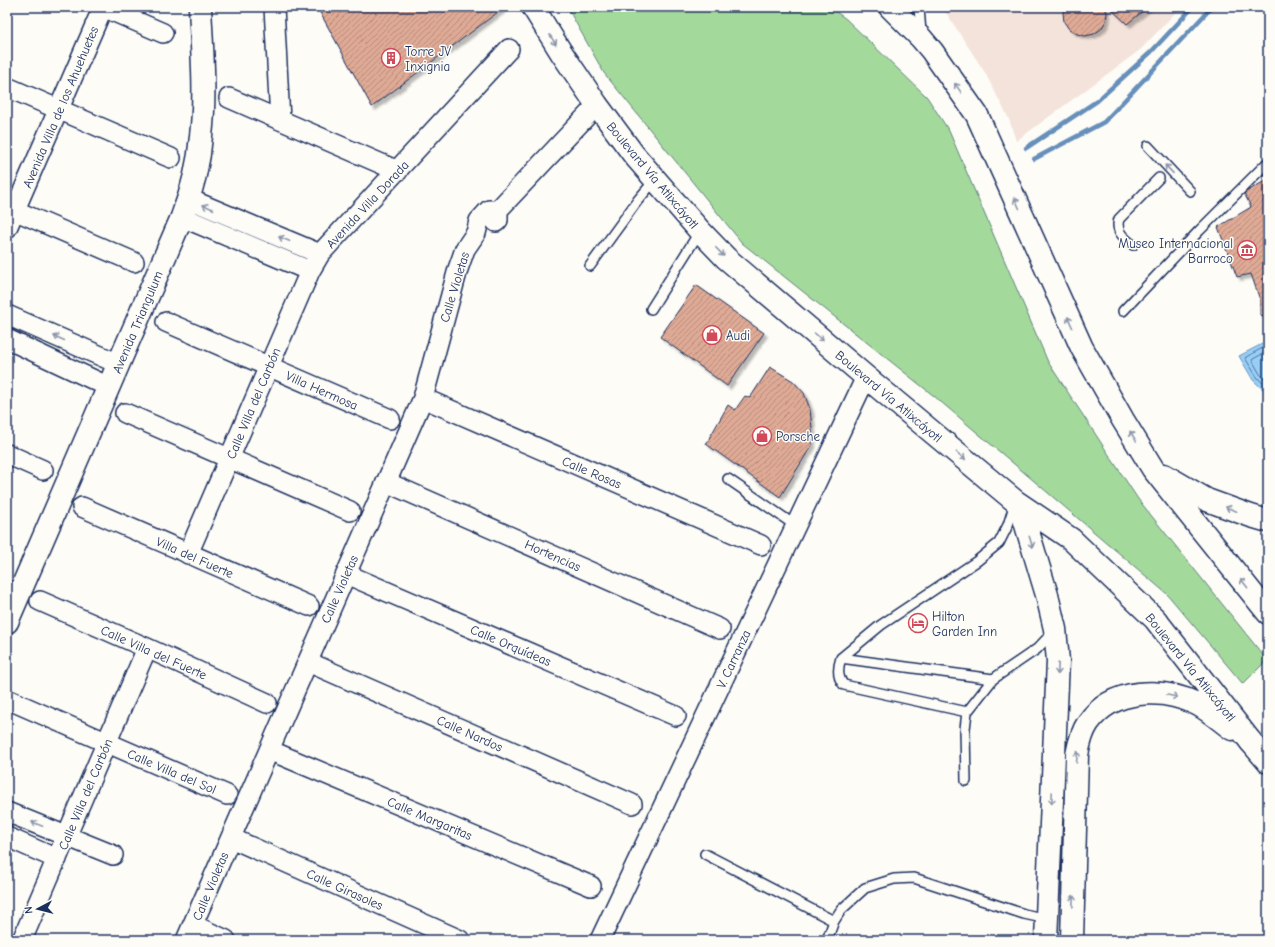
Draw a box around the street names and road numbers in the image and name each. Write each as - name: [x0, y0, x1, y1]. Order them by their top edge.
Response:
- street label: Avenida Villa de los Ahuehuetes: [20, 24, 101, 190]
- street label: Boulevard Vía Atlixcáyotl: [604, 119, 702, 232]
- street label: Avenida Villa Dorada: [323, 157, 412, 251]
- street label: Calle Violetas: [437, 250, 472, 324]
- street label: Avenida Triangulum: [109, 269, 166, 376]
- street label: Calle Villa del Carbón: [223, 345, 284, 461]
- street label: Boulevard Vía Atlixcáyotl: [832, 347, 945, 445]
- street label: Villa Hermosa: [283, 368, 360, 413]
- street label: Calle Rosas: [560, 453, 624, 492]
- street label: Villa del Fuerte: [154, 534, 236, 581]
- street label: Hortencias: [522, 536, 583, 574]
- street label: Calle Violetas: [318, 553, 361, 626]
- street label: Boulevard Vía Atlixcáyotl: [1142, 610, 1239, 724]
- street label: Calle Villa del Fuerte: [99, 622, 209, 683]
- street label: Calle Orquídeas: [468, 622, 553, 669]
- street label: V. Carranza: [713, 628, 754, 691]
- street label: Calle Nardos: [435, 712, 505, 755]
- street label: Calle Villa del Carbón: [55, 736, 116, 852]
- street label: Calle Villa del Sol: [125, 746, 219, 797]
- street label: Calle Margaritas: [385, 794, 475, 843]
- street label: Calle Violetas: [189, 850, 232, 923]
- street label: Calle Girasoles: [304, 866, 385, 913]

